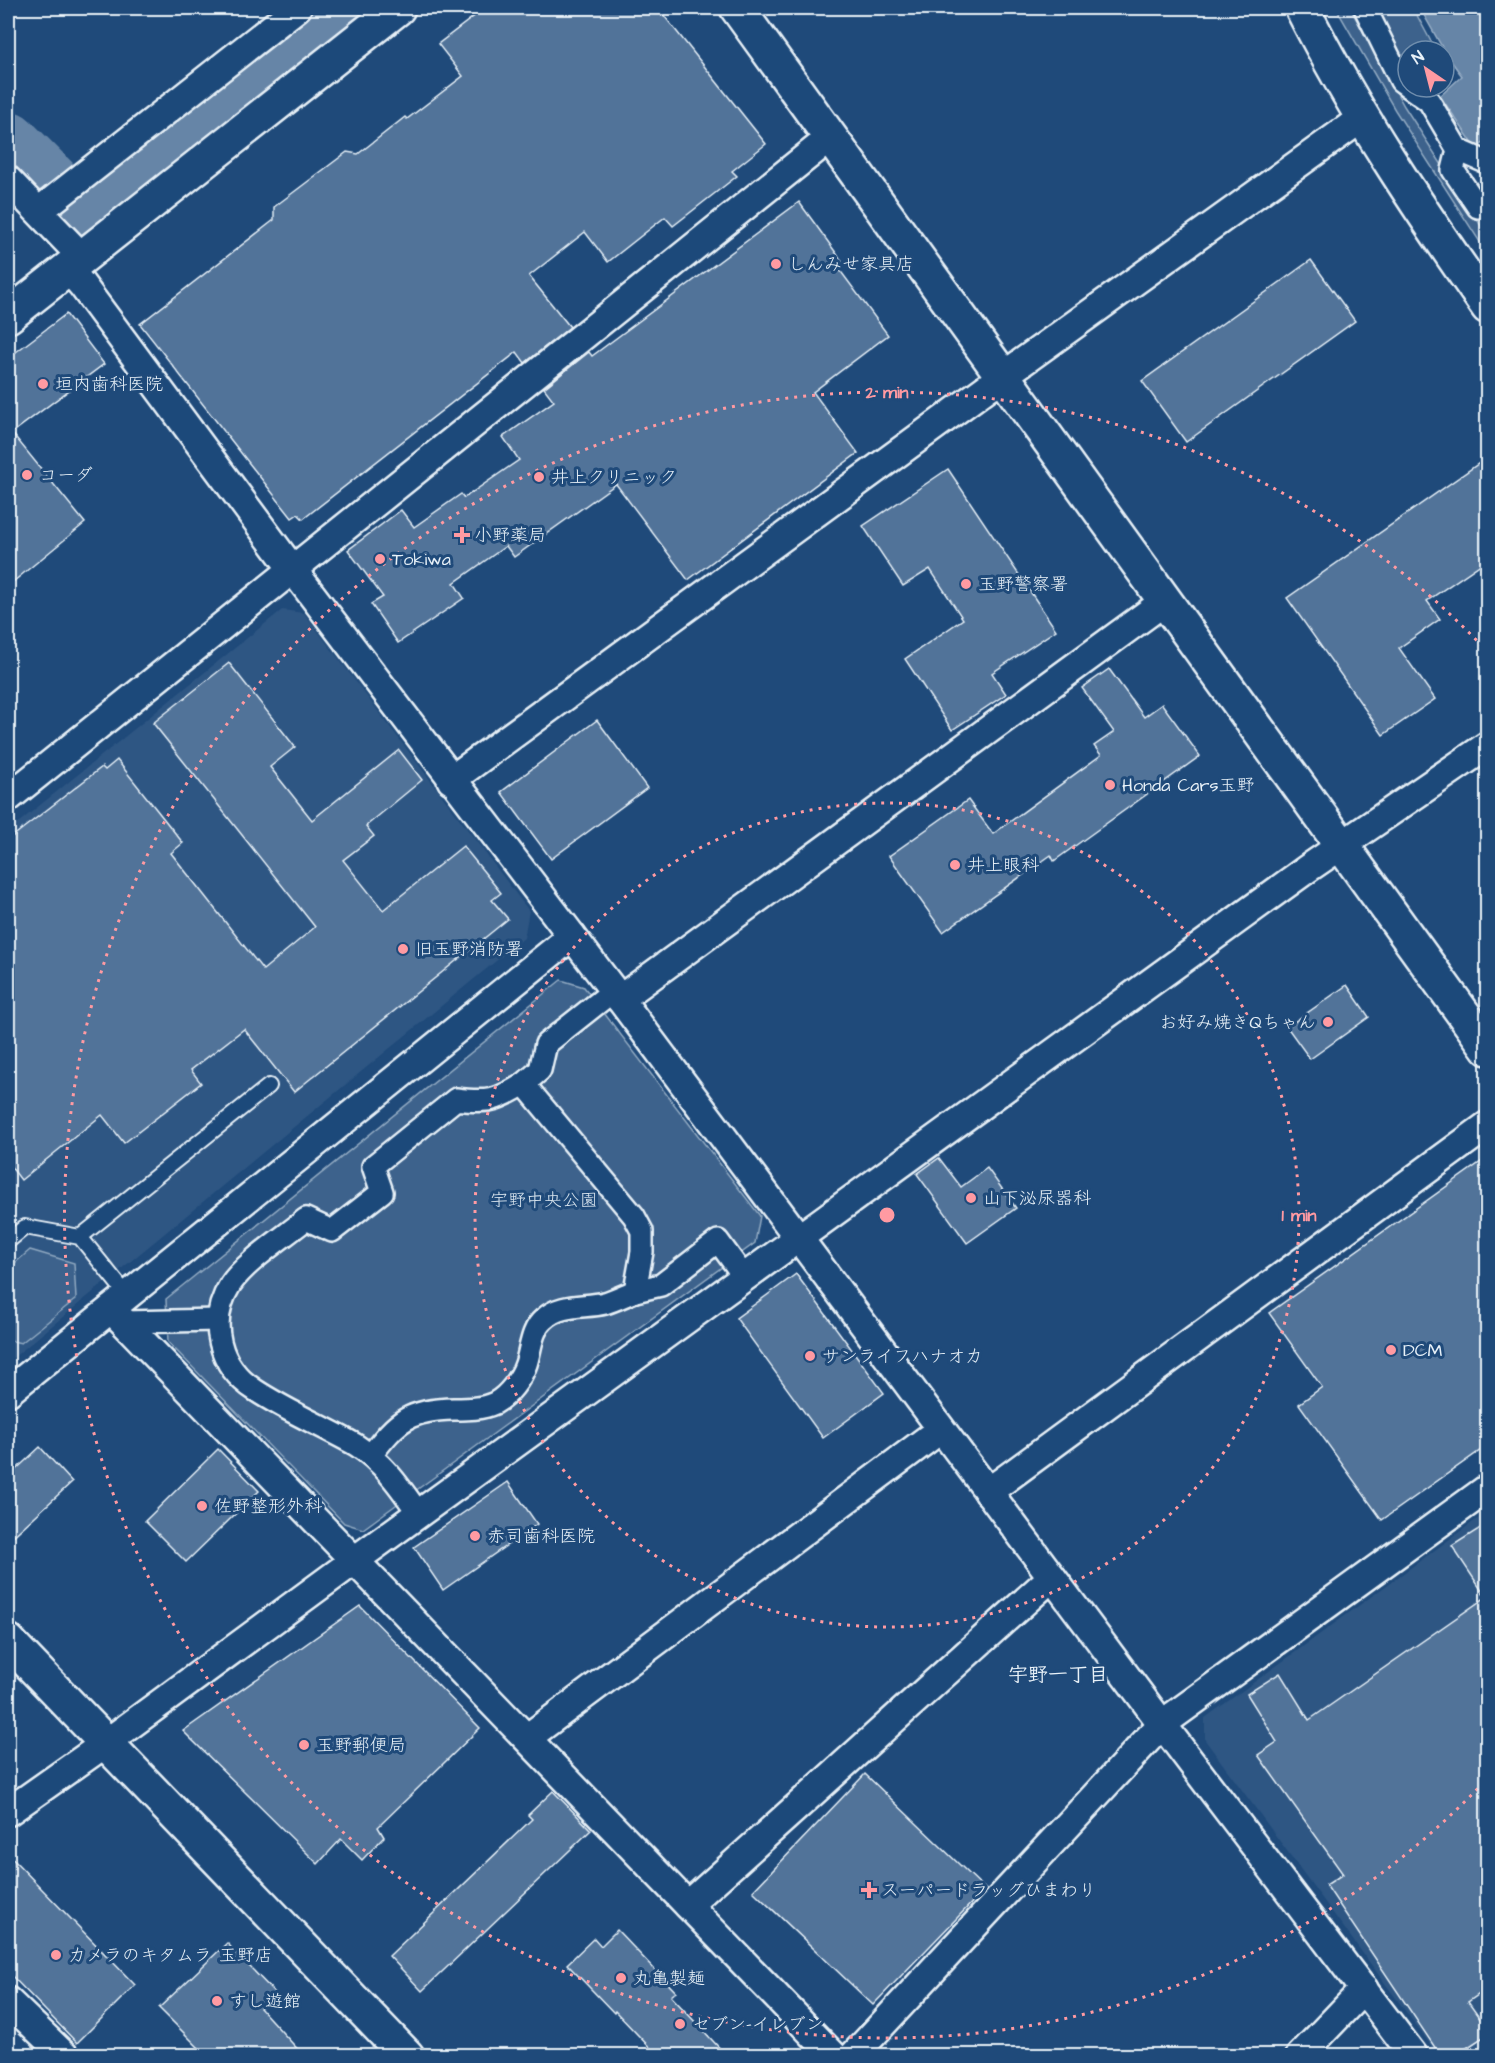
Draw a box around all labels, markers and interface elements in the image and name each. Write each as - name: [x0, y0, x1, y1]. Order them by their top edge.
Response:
- north arrow: [1396, 39, 1456, 99]
- text: N: [1408, 46, 1428, 69]
- place label: しんみせ家具店: [788, 252, 914, 277]
- marker: しんみせ家具店: [769, 257, 783, 271]
- place label: 垣内歯科医院: [55, 372, 163, 397]
- marker: 垣内歯科医院: [36, 377, 50, 391]
- text: 2 min: [864, 380, 909, 405]
- place label: コーダ: [39, 463, 93, 488]
- place label: 井上クリニック: [551, 465, 677, 490]
- marker: コーダ: [20, 468, 34, 482]
- marker: 井上クリニック: [532, 470, 546, 484]
- place label: 小野薬局: [474, 523, 546, 548]
- marker: 小野薬局: [455, 528, 469, 542]
- place label: Tokiwa: [392, 547, 451, 572]
- marker: Tokiwa: [373, 552, 387, 566]
- place label: 玉野警察署: [978, 572, 1068, 597]
- marker: 玉野警察署: [959, 577, 973, 591]
- place label: Honda Cars玉野: [1122, 773, 1255, 798]
- marker: Honda Cars玉野: [1103, 778, 1117, 792]
- place label: 井上眼科: [967, 853, 1039, 878]
- marker: 井上眼科: [948, 858, 962, 872]
- place label: 旧玉野消防署: [415, 937, 523, 962]
- marker: 旧玉野消防署: [396, 942, 410, 956]
- place label: お好み焼きQちゃん: [1159, 1010, 1316, 1035]
- marker: お好み焼きQちゃん: [1321, 1015, 1335, 1029]
- place label: 山下泌尿器科: [983, 1186, 1091, 1211]
- park label: 宇野中央公園: [490, 1188, 598, 1213]
- marker: 山下泌尿器科: [964, 1191, 978, 1205]
- text: 1 min: [1281, 1203, 1317, 1228]
- centre of rings: [877, 1205, 897, 1225]
- place label: DCM: [1403, 1338, 1442, 1363]
- marker: DCM: [1384, 1343, 1398, 1357]
- place label: サンライフハナオカ: [822, 1344, 983, 1369]
- marker: サンライフハナオカ: [803, 1349, 817, 1363]
- place label: 佐野整形外科: [214, 1494, 322, 1519]
- marker: 佐野整形外科: [195, 1499, 209, 1513]
- place label: 赤司歯科医院: [487, 1524, 595, 1549]
- marker: 赤司歯科医院: [468, 1529, 482, 1543]
- district label: 宇野一丁目: [1008, 1661, 1108, 1689]
- place label: 玉野郵便局: [316, 1733, 406, 1758]
- marker: 玉野郵便局: [297, 1738, 311, 1752]
- place label: スーパードラッグひまわり: [881, 1878, 1096, 1903]
- marker: スーパードラッグひまわり: [862, 1883, 876, 1897]
- place label: カメラのキタムラ 玉野店: [68, 1943, 273, 1968]
- marker: カメラのキタムラ 玉野店: [49, 1948, 63, 1962]
- place label: 丸亀製麺: [633, 1966, 705, 1991]
- marker: 丸亀製麺: [614, 1971, 628, 1985]
- place label: すし遊館: [229, 1989, 301, 2014]
- marker: すし遊館: [210, 1994, 224, 2008]
- place label: セブン-イレブン: [692, 2012, 824, 2037]
- marker: セブン-イレブン: [673, 2017, 687, 2031]

